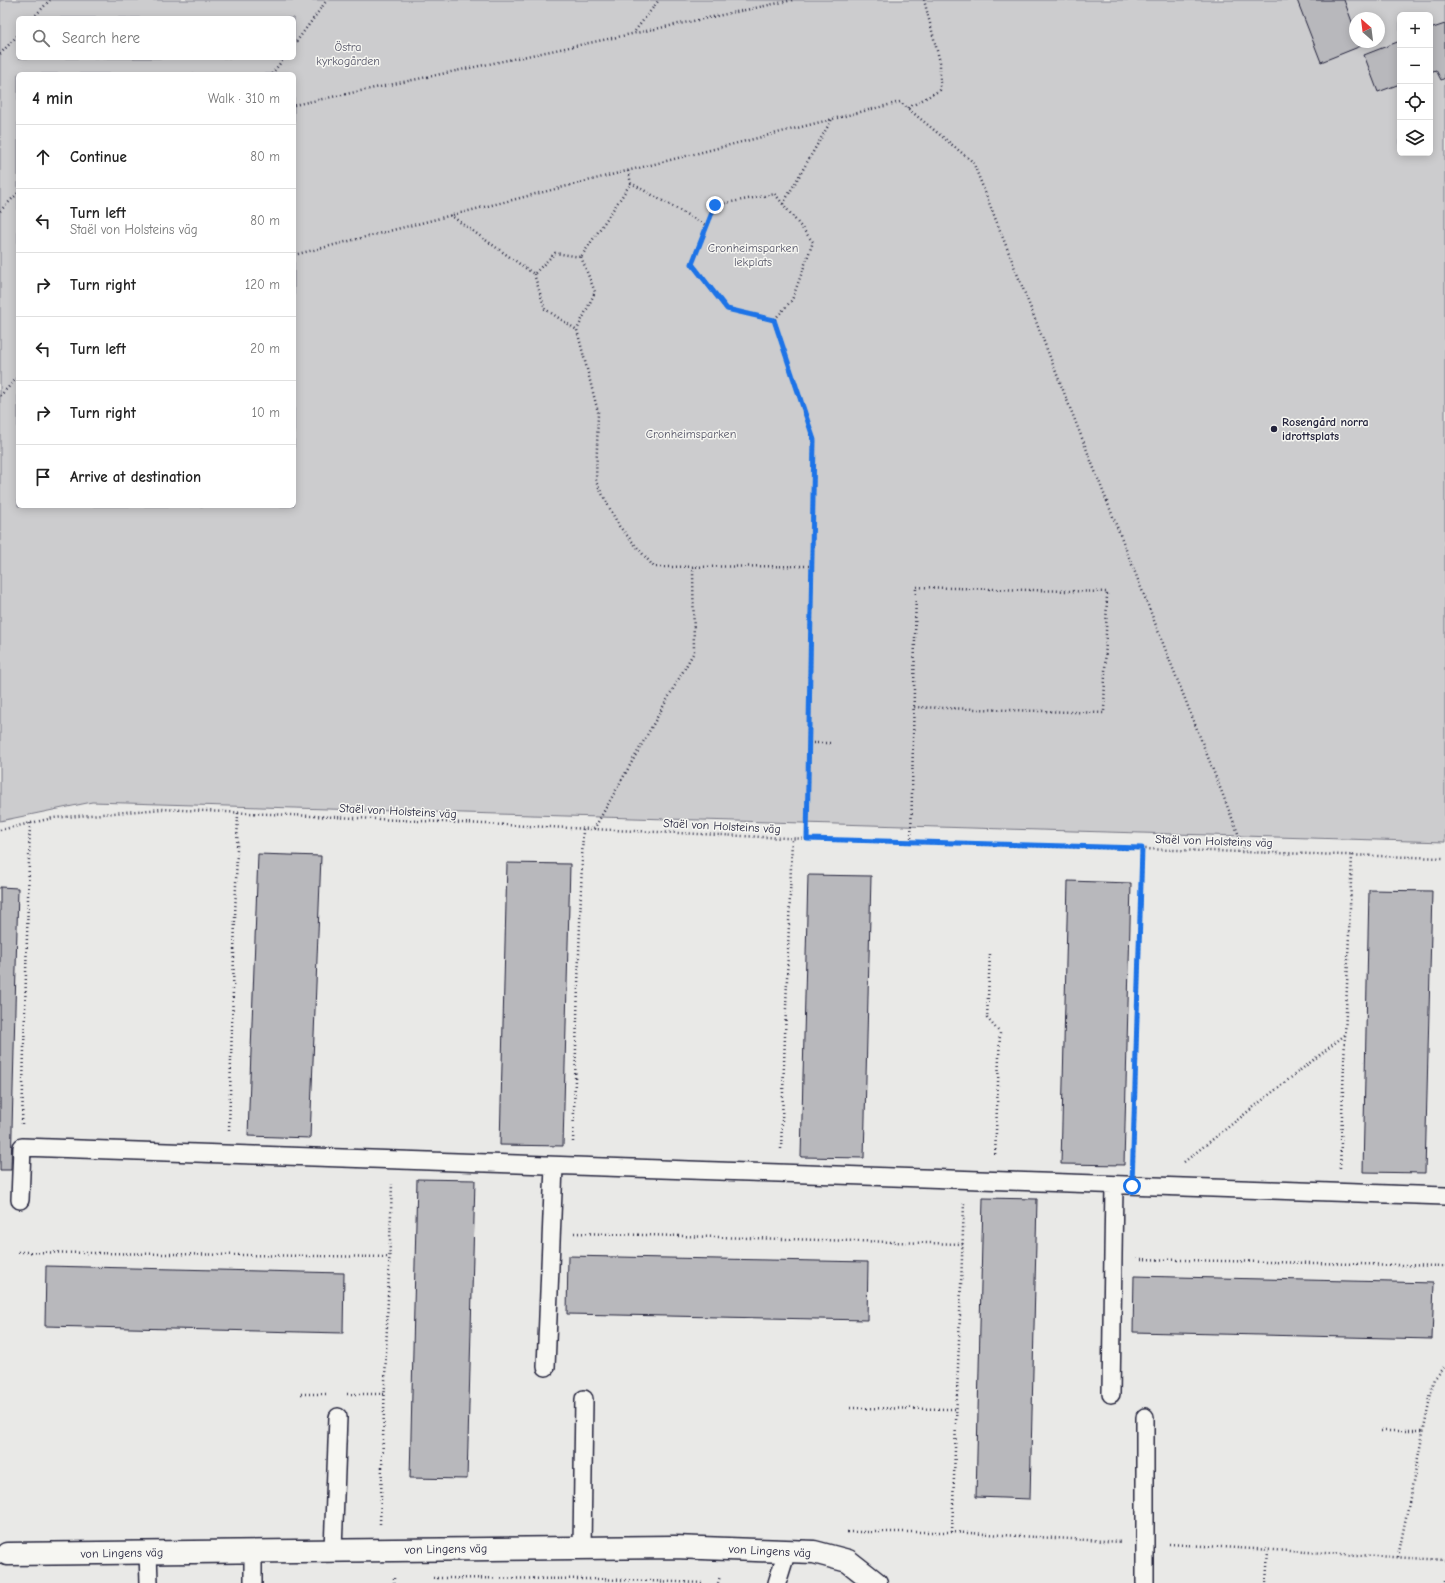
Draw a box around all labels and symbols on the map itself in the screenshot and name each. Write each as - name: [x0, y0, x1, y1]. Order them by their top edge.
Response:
- north arrow: [1349, 12, 1385, 48]
- park label: Östra kyrkogården: [316, 40, 380, 68]
- route end: [706, 196, 724, 214]
- park label: Cronheimsparken lekplats: [708, 241, 798, 269]
- place label: Rosengård norra idrottsplats: [1282, 415, 1369, 443]
- marker: Rosengård norra idrottsplats: [1269, 424, 1279, 434]
- park label: Cronheimsparken: [646, 427, 736, 441]
- street label: Staël von Holsteins väg: [339, 801, 457, 821]
- street label: Staël von Holsteins väg: [663, 816, 781, 836]
- street label: Staël von Holsteins väg: [1155, 832, 1273, 850]
- route start: [1123, 1177, 1141, 1195]
- street label: von Lingens väg: [404, 1541, 487, 1557]
- street label: von Lingens väg: [727, 1542, 812, 1560]
- street label: von Lingens väg: [80, 1545, 163, 1561]

